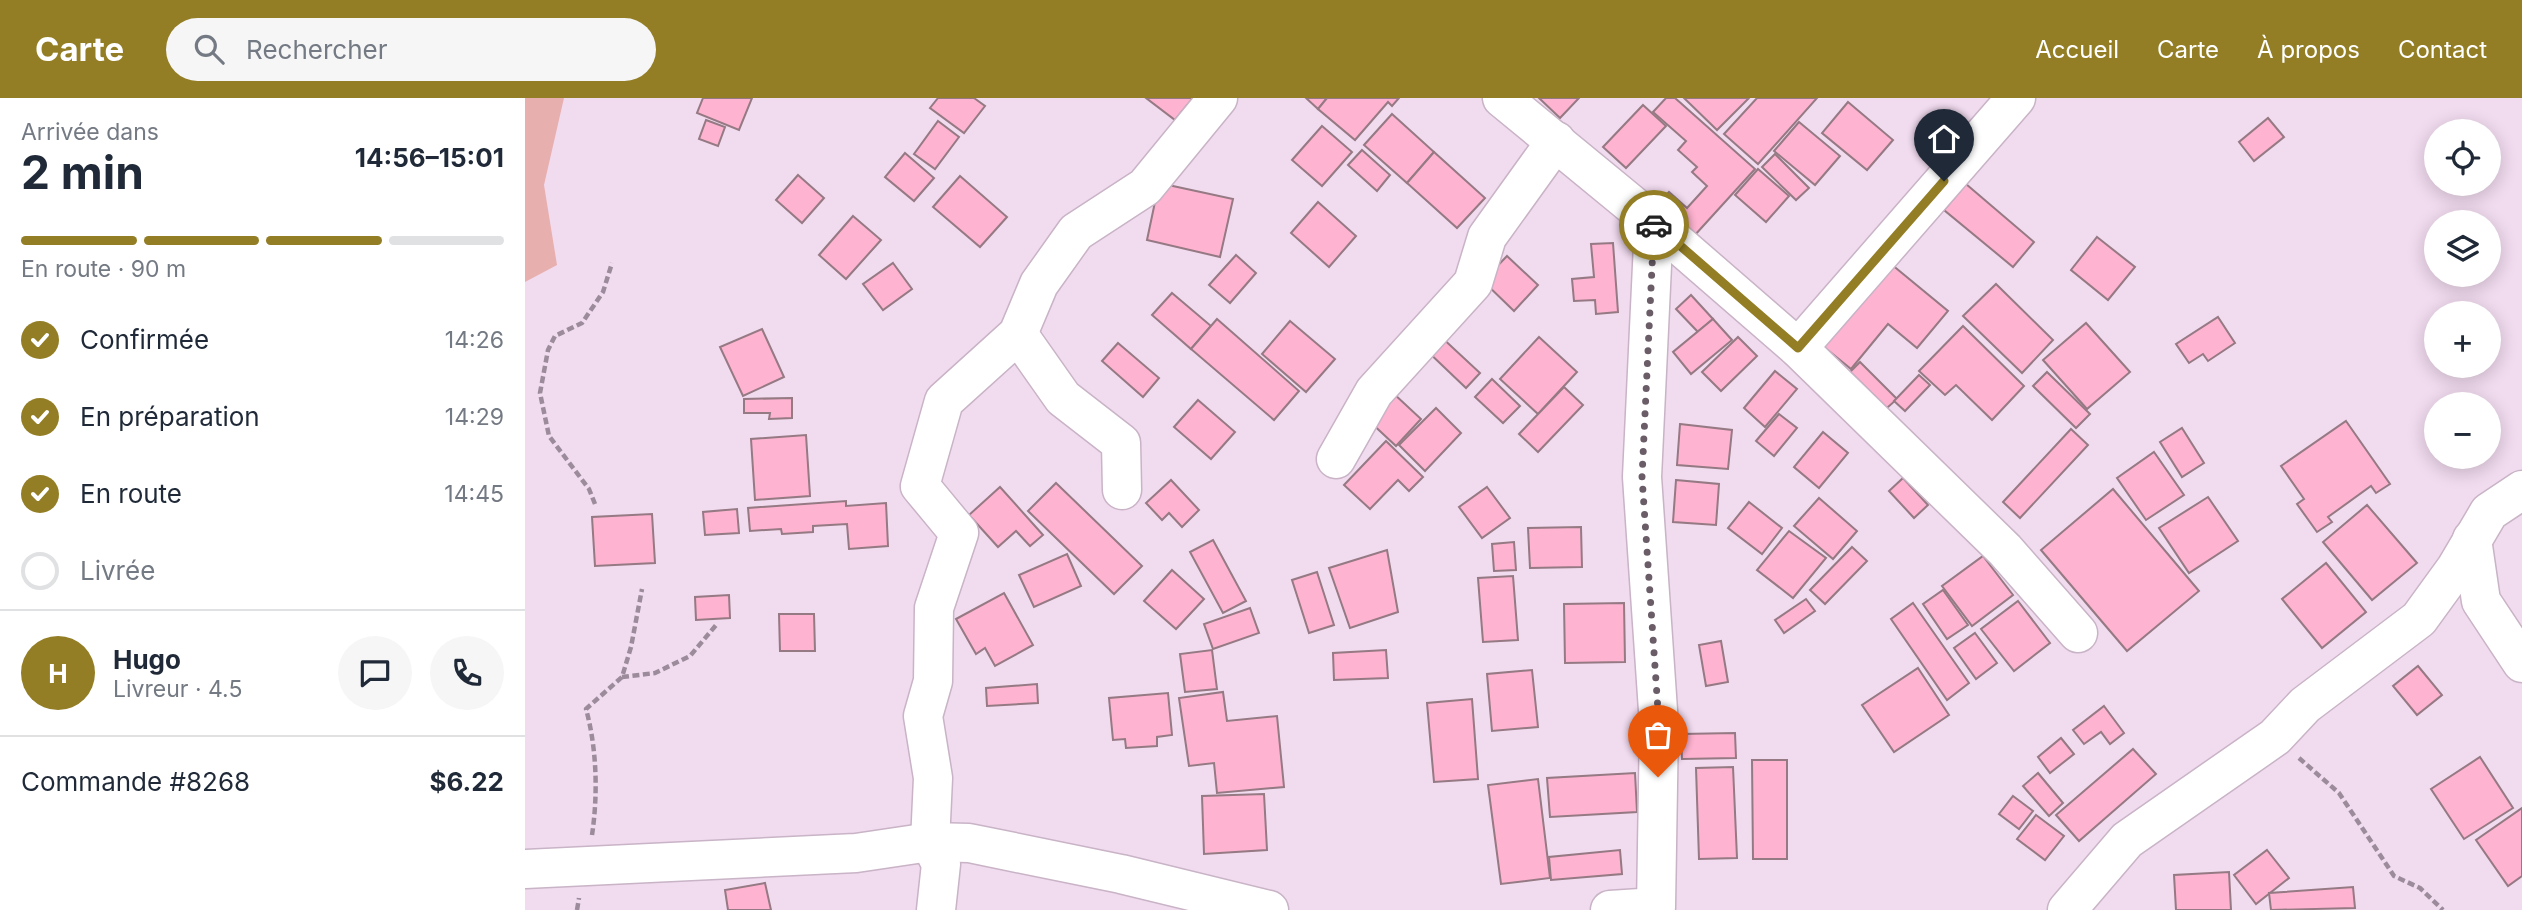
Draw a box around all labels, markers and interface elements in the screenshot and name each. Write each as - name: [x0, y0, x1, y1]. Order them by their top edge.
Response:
- search box: [166, 18, 656, 81]
- text: Carte: [35, 29, 124, 69]
- icon: search: [190, 30, 228, 68]
- text: Rechercher: [246, 34, 388, 65]
- text: Accueil: [2035, 35, 2119, 64]
- text: Carte: [2157, 35, 2219, 64]
- text: À propos: [2257, 35, 2360, 64]
- text: Contact: [2398, 35, 2487, 64]
- pin: [1914, 109, 1974, 181]
- text: Arrivée dans: [21, 118, 159, 146]
- map controls: [2424, 119, 2501, 469]
- button: locate: [2424, 119, 2501, 196]
- icon: home: [1925, 120, 1963, 158]
- text: 14:56–15:01: [355, 142, 504, 173]
- text: 2 min: [21, 144, 144, 200]
- courier: [1619, 190, 1689, 260]
- icon: car: [1635, 206, 1673, 244]
- button: layers: [2424, 210, 2501, 287]
- text: En route · 90 m: [21, 255, 186, 283]
- button: +: [2424, 301, 2501, 378]
- icon: check: [21, 321, 59, 359]
- text: Confirmée: [80, 324, 209, 355]
- text: 14:26: [445, 326, 504, 354]
- button: −: [2424, 392, 2501, 469]
- icon: check: [21, 398, 59, 436]
- text: En préparation: [80, 401, 260, 432]
- text: 14:29: [445, 403, 504, 431]
- icon: check: [21, 475, 59, 513]
- text: En route: [80, 478, 182, 509]
- text: 14:45: [444, 480, 504, 508]
- text: Livrée: [80, 555, 155, 586]
- button: chat: [338, 636, 412, 710]
- button: phone: [430, 636, 504, 710]
- text: Hugo: [113, 644, 181, 675]
- text: H: [48, 658, 68, 689]
- text: Livreur · 4.5: [113, 675, 242, 703]
- pin: [1628, 705, 1688, 777]
- icon: bag: [1639, 716, 1677, 754]
- text: Commande #8268: [21, 766, 250, 797]
- text: $6.22: [429, 766, 504, 797]

